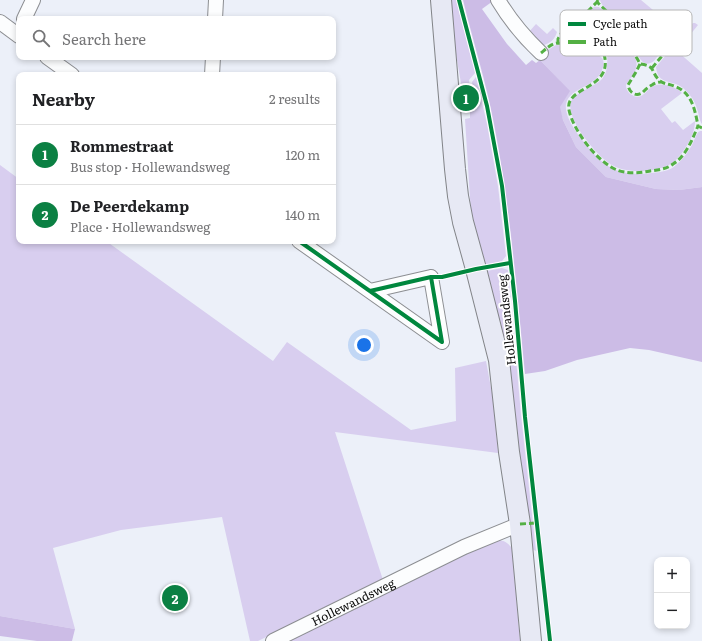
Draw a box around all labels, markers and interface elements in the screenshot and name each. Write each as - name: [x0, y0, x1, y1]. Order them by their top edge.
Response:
- legend: [560, 10, 692, 56]
- text: Cycle path: [593, 15, 648, 31]
- search box: [16, 16, 336, 60]
- icon: search: [30, 27, 52, 49]
- text: Search here: [62, 27, 146, 50]
- text: Path: [593, 33, 617, 49]
- pin: 1: [453, 83, 479, 113]
- text: Nearby: [32, 86, 95, 111]
- text: 2 results: [269, 89, 320, 108]
- text: Rommestraat: [70, 134, 173, 157]
- text: 1: [42, 145, 48, 164]
- text: 120 m: [285, 145, 320, 164]
- text: Bus stop · Hollewandsweg: [70, 157, 230, 176]
- text: De Peerdekamp: [70, 194, 189, 217]
- text: 2: [42, 205, 48, 224]
- text: 140 m: [285, 205, 320, 224]
- text: Place · Hollewandsweg: [70, 217, 210, 236]
- street label: Hollewandsweg: [492, 273, 520, 366]
- your location: [354, 335, 374, 355]
- map controls: [654, 557, 690, 629]
- button: +: [654, 557, 690, 593]
- street label: Hollewandsweg: [308, 573, 398, 630]
- pin: 2: [162, 583, 188, 613]
- button: −: [654, 593, 690, 629]

